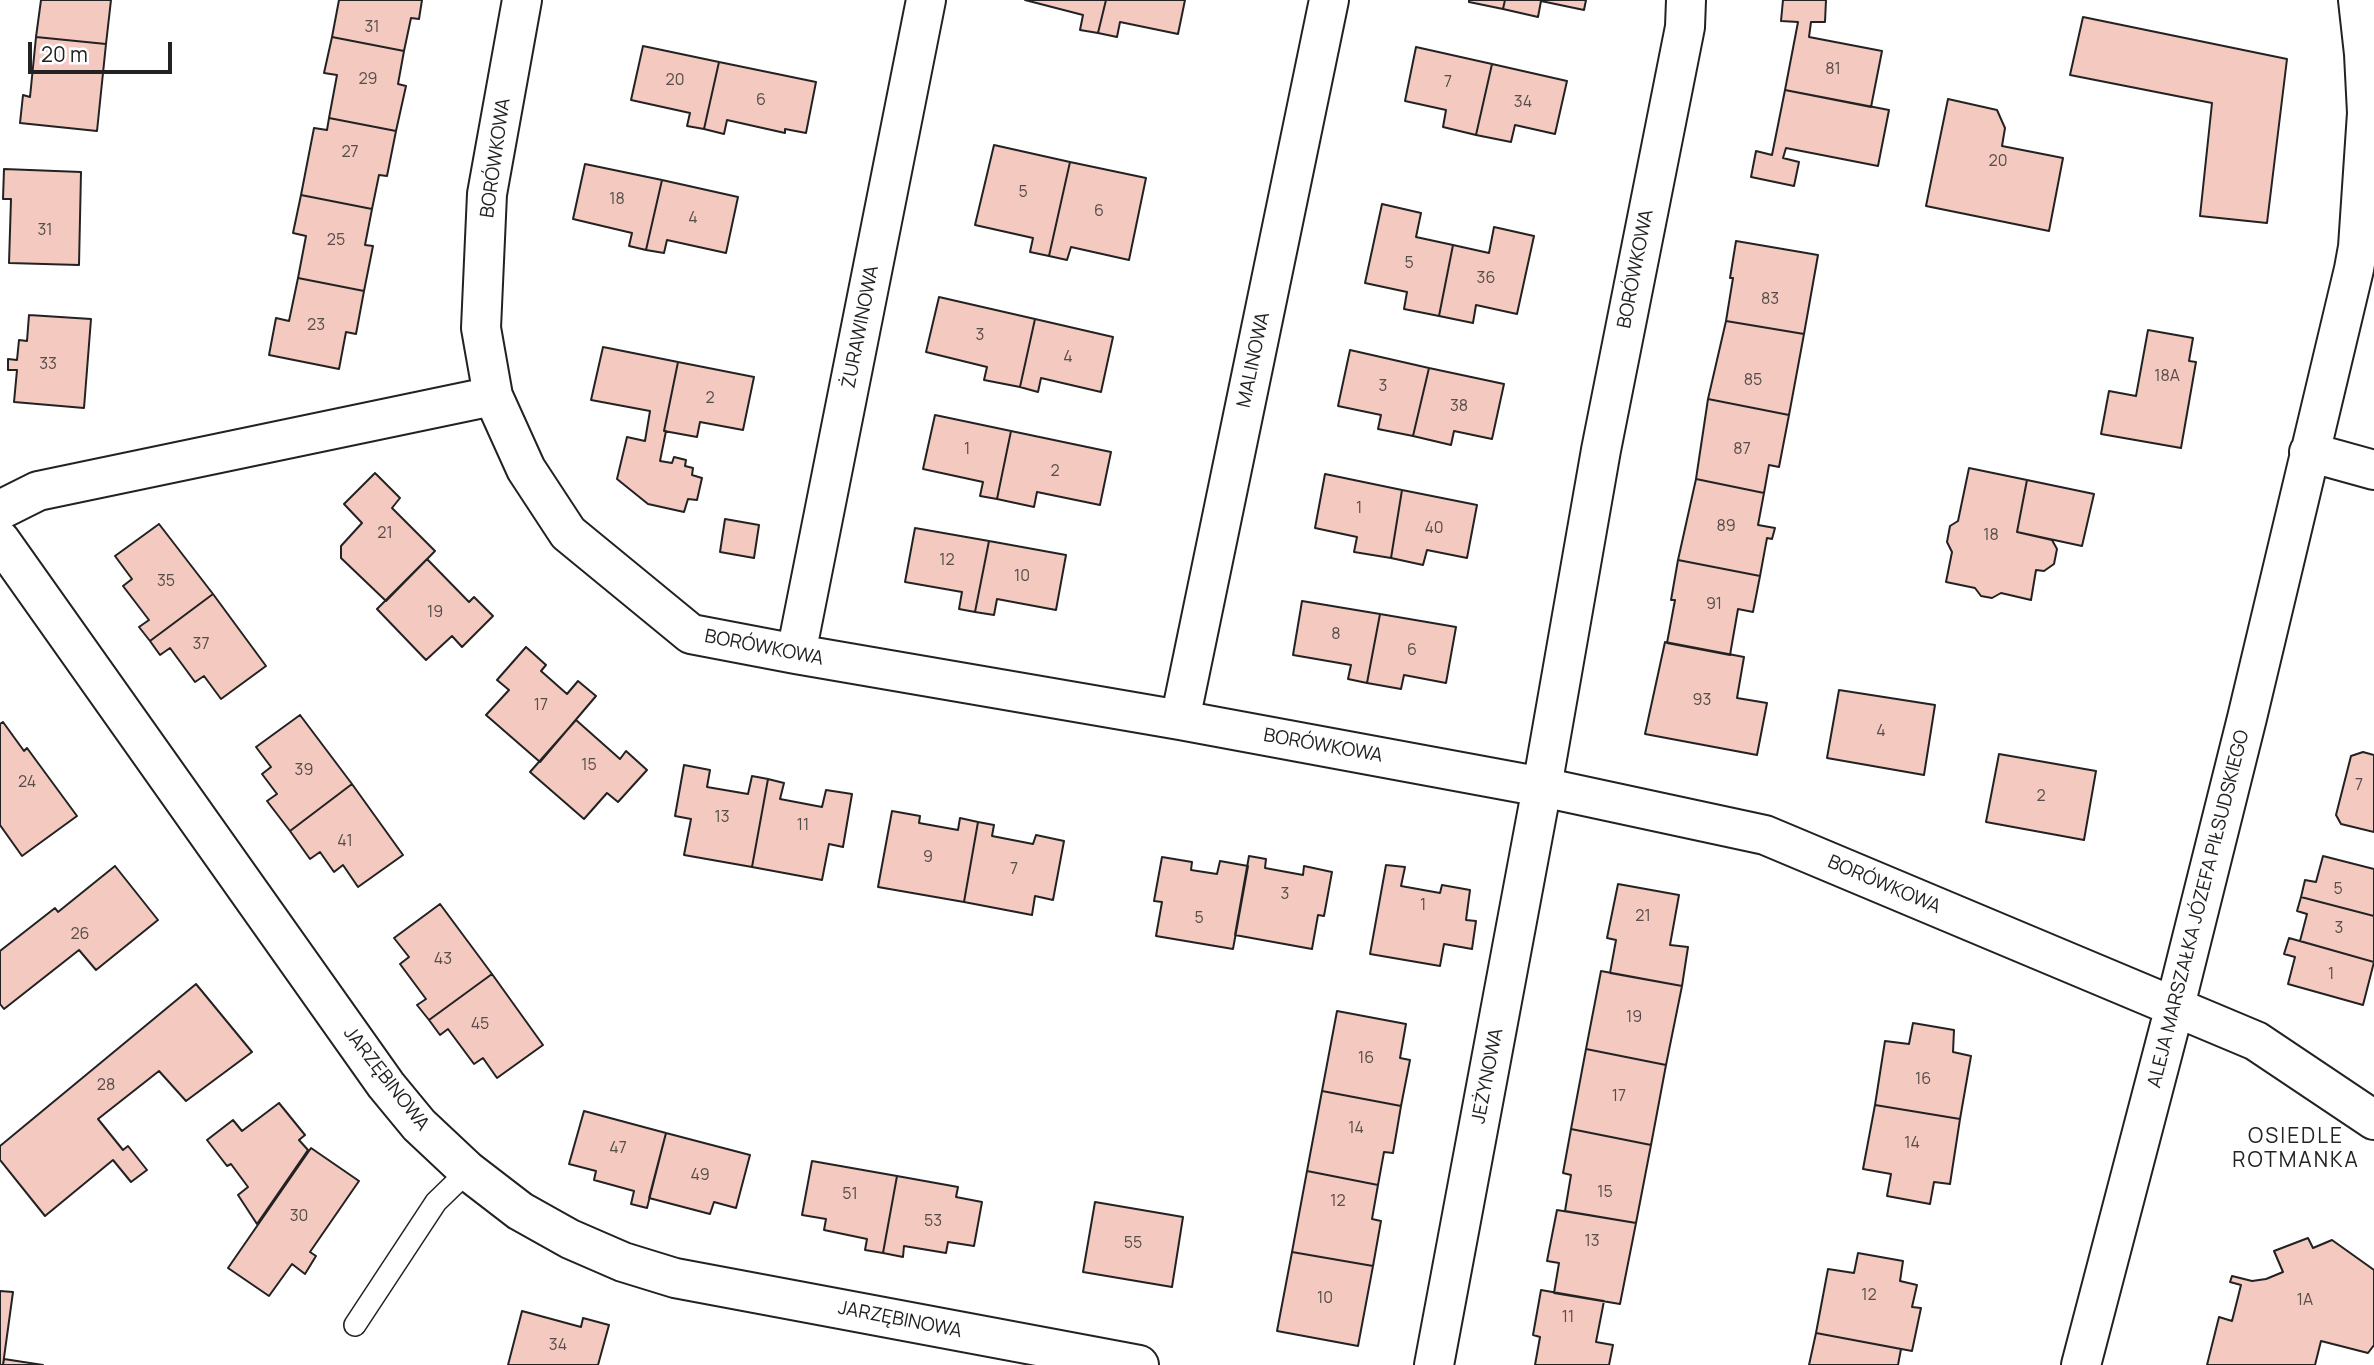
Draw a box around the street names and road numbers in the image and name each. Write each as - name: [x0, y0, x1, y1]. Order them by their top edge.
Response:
- street label: BORÓWKOWA: [476, 97, 516, 219]
- street label: BORÓWKOWA: [1613, 208, 1659, 330]
- street label: ŻURAWINOWA: [838, 264, 884, 390]
- street label: MALINOWA: [1233, 310, 1275, 410]
- street label: BORÓWKOWA: [703, 625, 825, 671]
- street label: BORÓWKOWA: [1262, 724, 1384, 768]
- street label: ALEJA MARSZAŁKA JÓZEFA PIŁSUDSKIEGO: [2143, 728, 2255, 1090]
- street label: BORÓWKOWA: [1824, 851, 1944, 919]
- street label: JARZĘBINOWA: [338, 1022, 434, 1136]
- street label: JEŻYNOWA: [1468, 1026, 1508, 1126]
- street label: JARZĘBINOWA: [836, 1297, 964, 1343]

